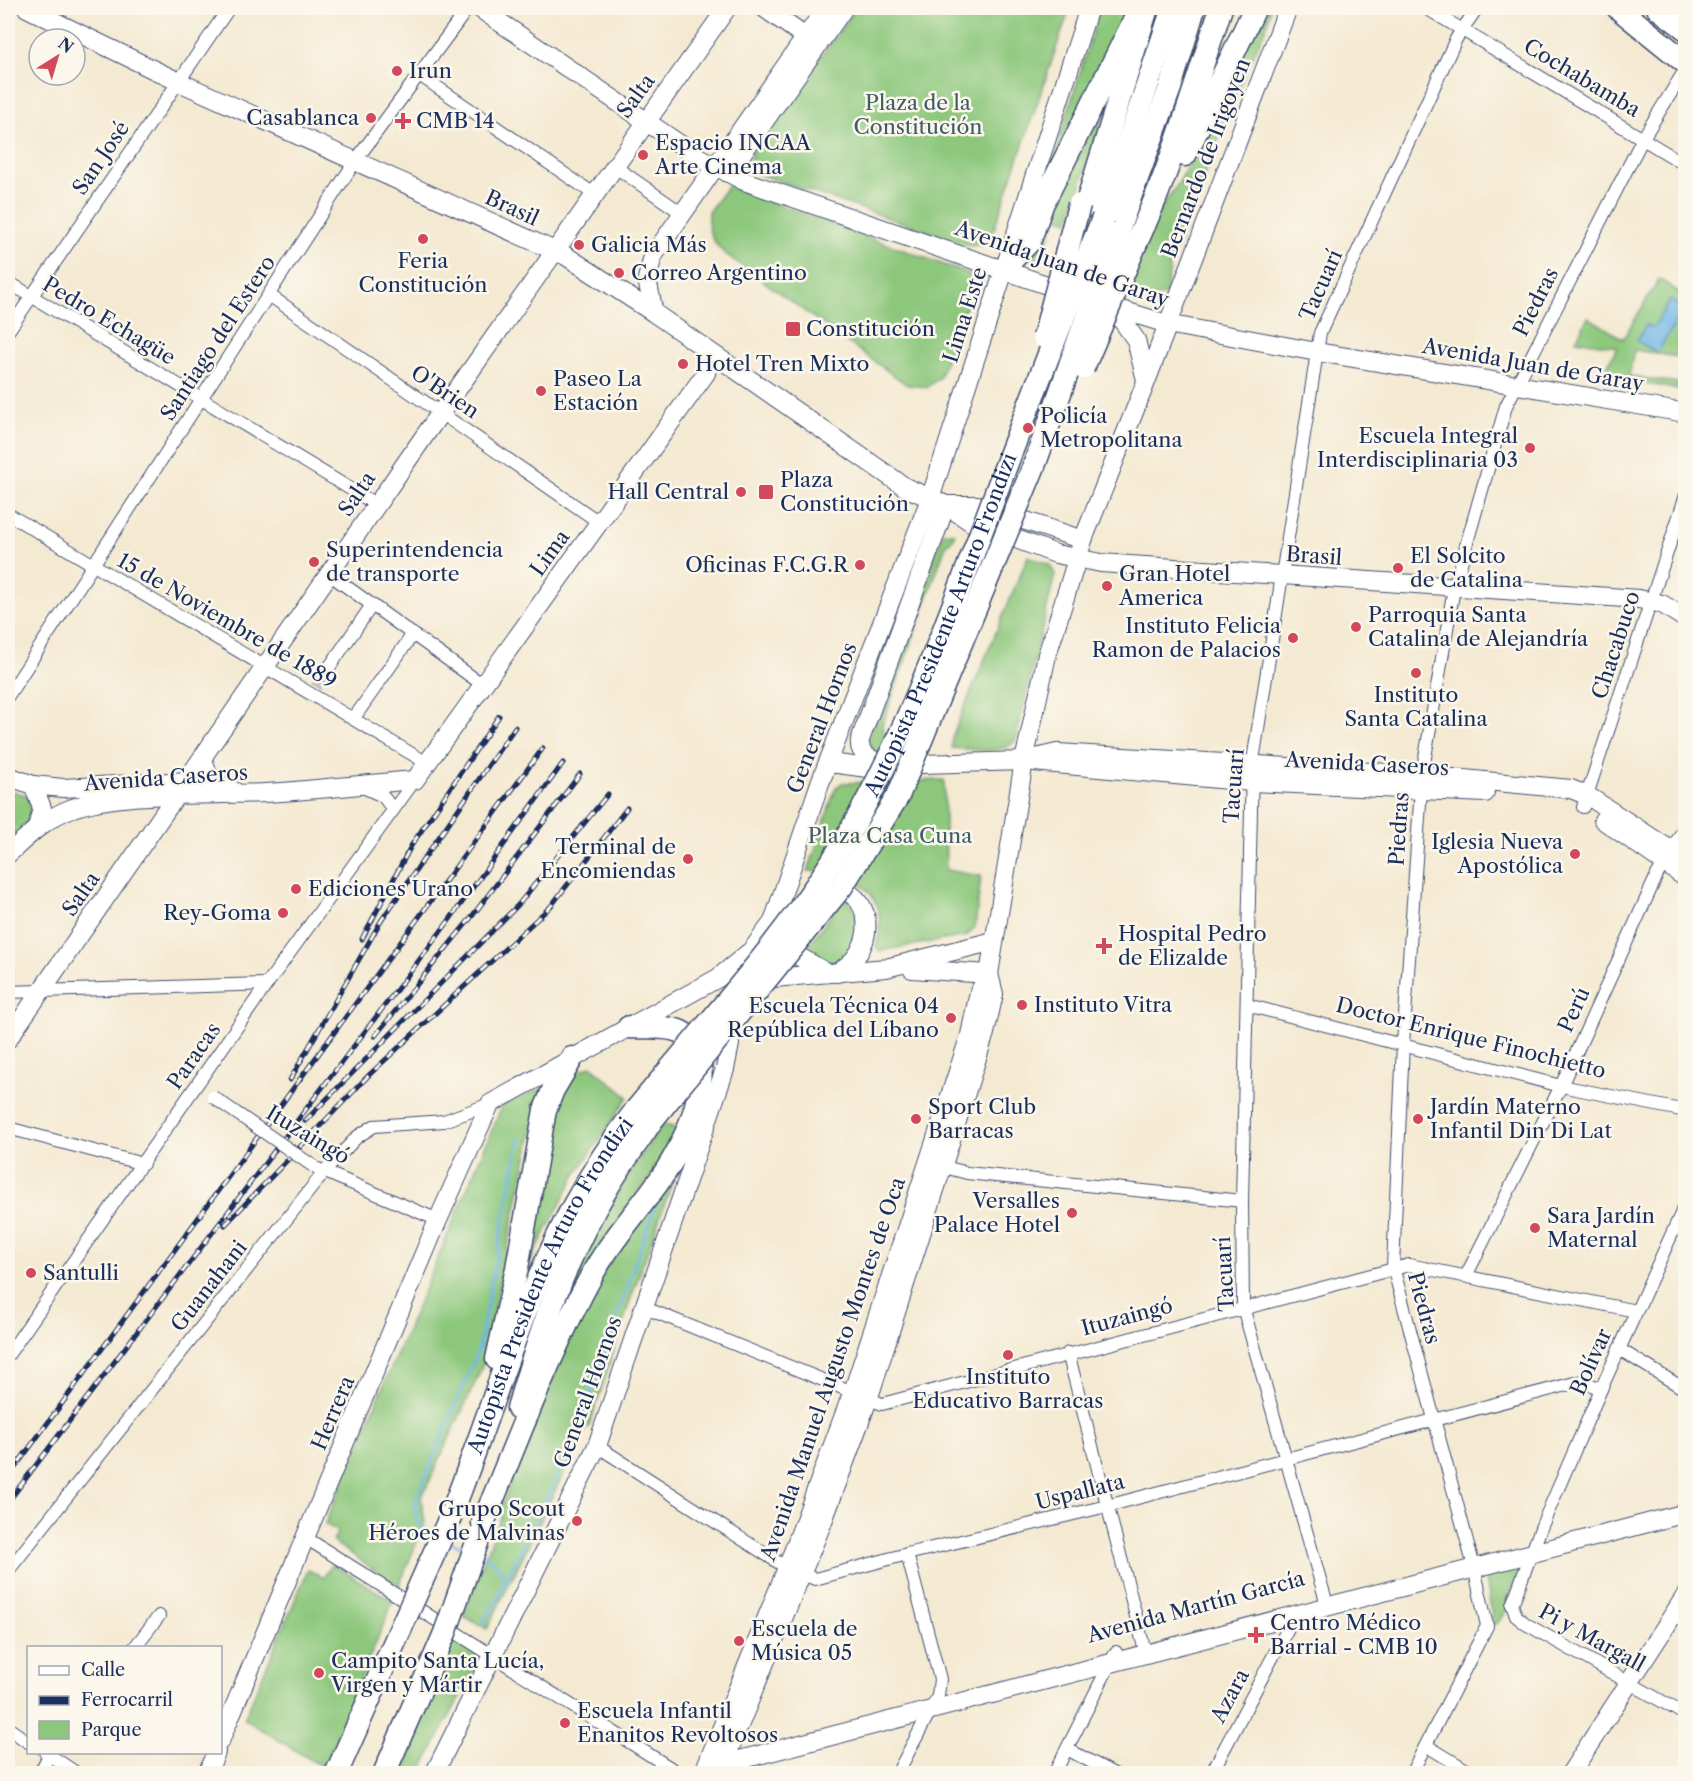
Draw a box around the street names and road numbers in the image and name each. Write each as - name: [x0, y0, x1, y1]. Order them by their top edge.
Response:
- street label: Cochabamba: [1520, 33, 1646, 123]
- street label: Bernardo de Irigoyen: [1156, 54, 1255, 261]
- street label: Salta: [611, 68, 660, 123]
- street label: San José: [67, 116, 134, 199]
- street label: Brasil: [481, 184, 543, 231]
- street label: Avenida Juan de Garay: [951, 215, 1173, 312]
- street label: Tacuarí: [1294, 245, 1347, 324]
- street label: Santiago del Estero: [155, 251, 280, 425]
- street label: Piedras: [1508, 263, 1563, 340]
- street label: Lima Este: [937, 264, 992, 366]
- street label: Pedro Echagüe: [38, 271, 180, 370]
- street label: Avenida Juan de Garay: [1419, 333, 1646, 396]
- street label: O'Brien: [406, 360, 484, 423]
- street label: Autopista Presidente Arturo Frondizi: [858, 449, 1022, 801]
- street label: Salta: [333, 466, 381, 521]
- street label: Lima: [525, 524, 575, 581]
- street label: Brasil: [1285, 541, 1343, 570]
- street label: 15 de Noviembre de 1889: [113, 548, 341, 694]
- street label: Chacabuco: [1586, 588, 1645, 702]
- street label: General Hornos: [781, 639, 862, 797]
- street label: Avenida Caseros: [1283, 747, 1450, 780]
- street label: Tacuarí: [1218, 748, 1249, 824]
- street label: Avenida Caseros: [82, 759, 249, 796]
- street label: Piedras: [1383, 791, 1414, 867]
- street label: Salta: [57, 866, 105, 921]
- street label: Perú: [1552, 983, 1595, 1036]
- street label: Doctor Enrique Finochietto: [1334, 992, 1609, 1083]
- street label: Paracas: [162, 1018, 226, 1094]
- street label: Ituzaingó: [262, 1100, 355, 1169]
- street label: Autopista Presidente Arturo Frondizi: [462, 1112, 638, 1458]
- street label: Avenida Manuel Augusto Montes de Oca: [755, 1173, 910, 1565]
- street label: Guanahani: [165, 1235, 252, 1336]
- street label: Tacuarí: [1210, 1236, 1239, 1312]
- street label: Piedras: [1403, 1269, 1446, 1347]
- street label: Ituzaingó: [1079, 1292, 1175, 1341]
- street label: General Hornos: [548, 1313, 627, 1471]
- street label: Bolívar: [1565, 1324, 1616, 1399]
- street label: Herrera: [306, 1371, 360, 1454]
- street label: Uspallata: [1033, 1468, 1128, 1515]
- street label: Avenida Martín García: [1083, 1565, 1308, 1648]
- street label: Pi y Margall: [1535, 1598, 1650, 1677]
- street label: Azara: [1205, 1664, 1254, 1728]

